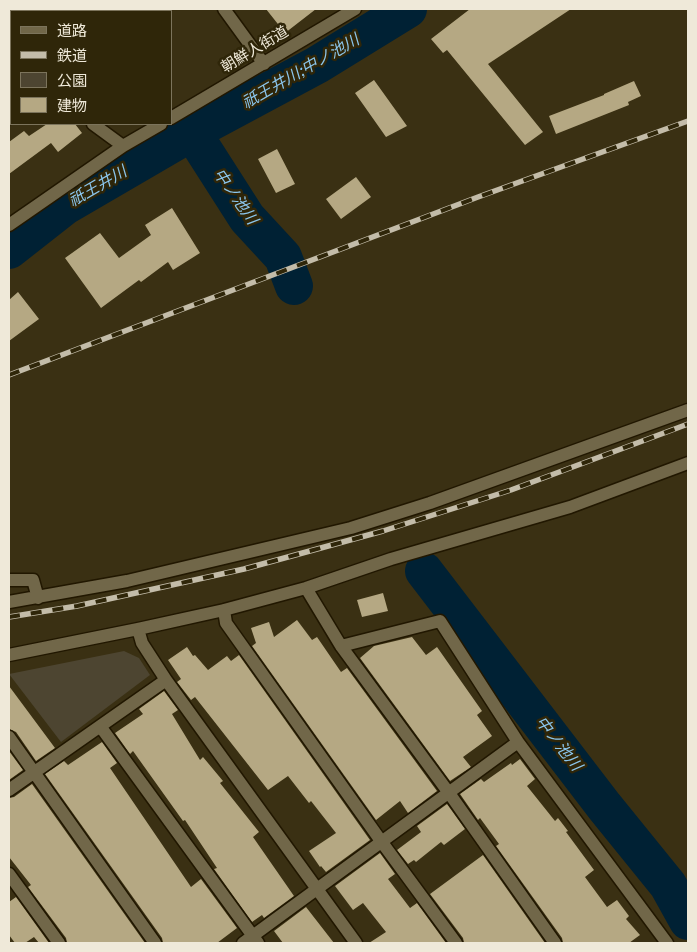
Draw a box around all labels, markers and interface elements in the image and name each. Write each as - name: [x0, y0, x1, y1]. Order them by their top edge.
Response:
- legend: [10, 10, 172, 125]
- text: 道路: [57, 21, 87, 40]
- street label: 朝鮮人街道: [218, 23, 292, 77]
- water label: 祇王井川;中ノ池川: [239, 31, 363, 113]
- text: 鉄道: [57, 46, 87, 65]
- text: 公園: [57, 71, 87, 90]
- text: 建物: [57, 96, 87, 115]
- water label: 祇王井川: [65, 163, 131, 211]
- water label: 中ノ池川: [209, 165, 261, 229]
- water label: 中ノ池川: [531, 713, 585, 775]

